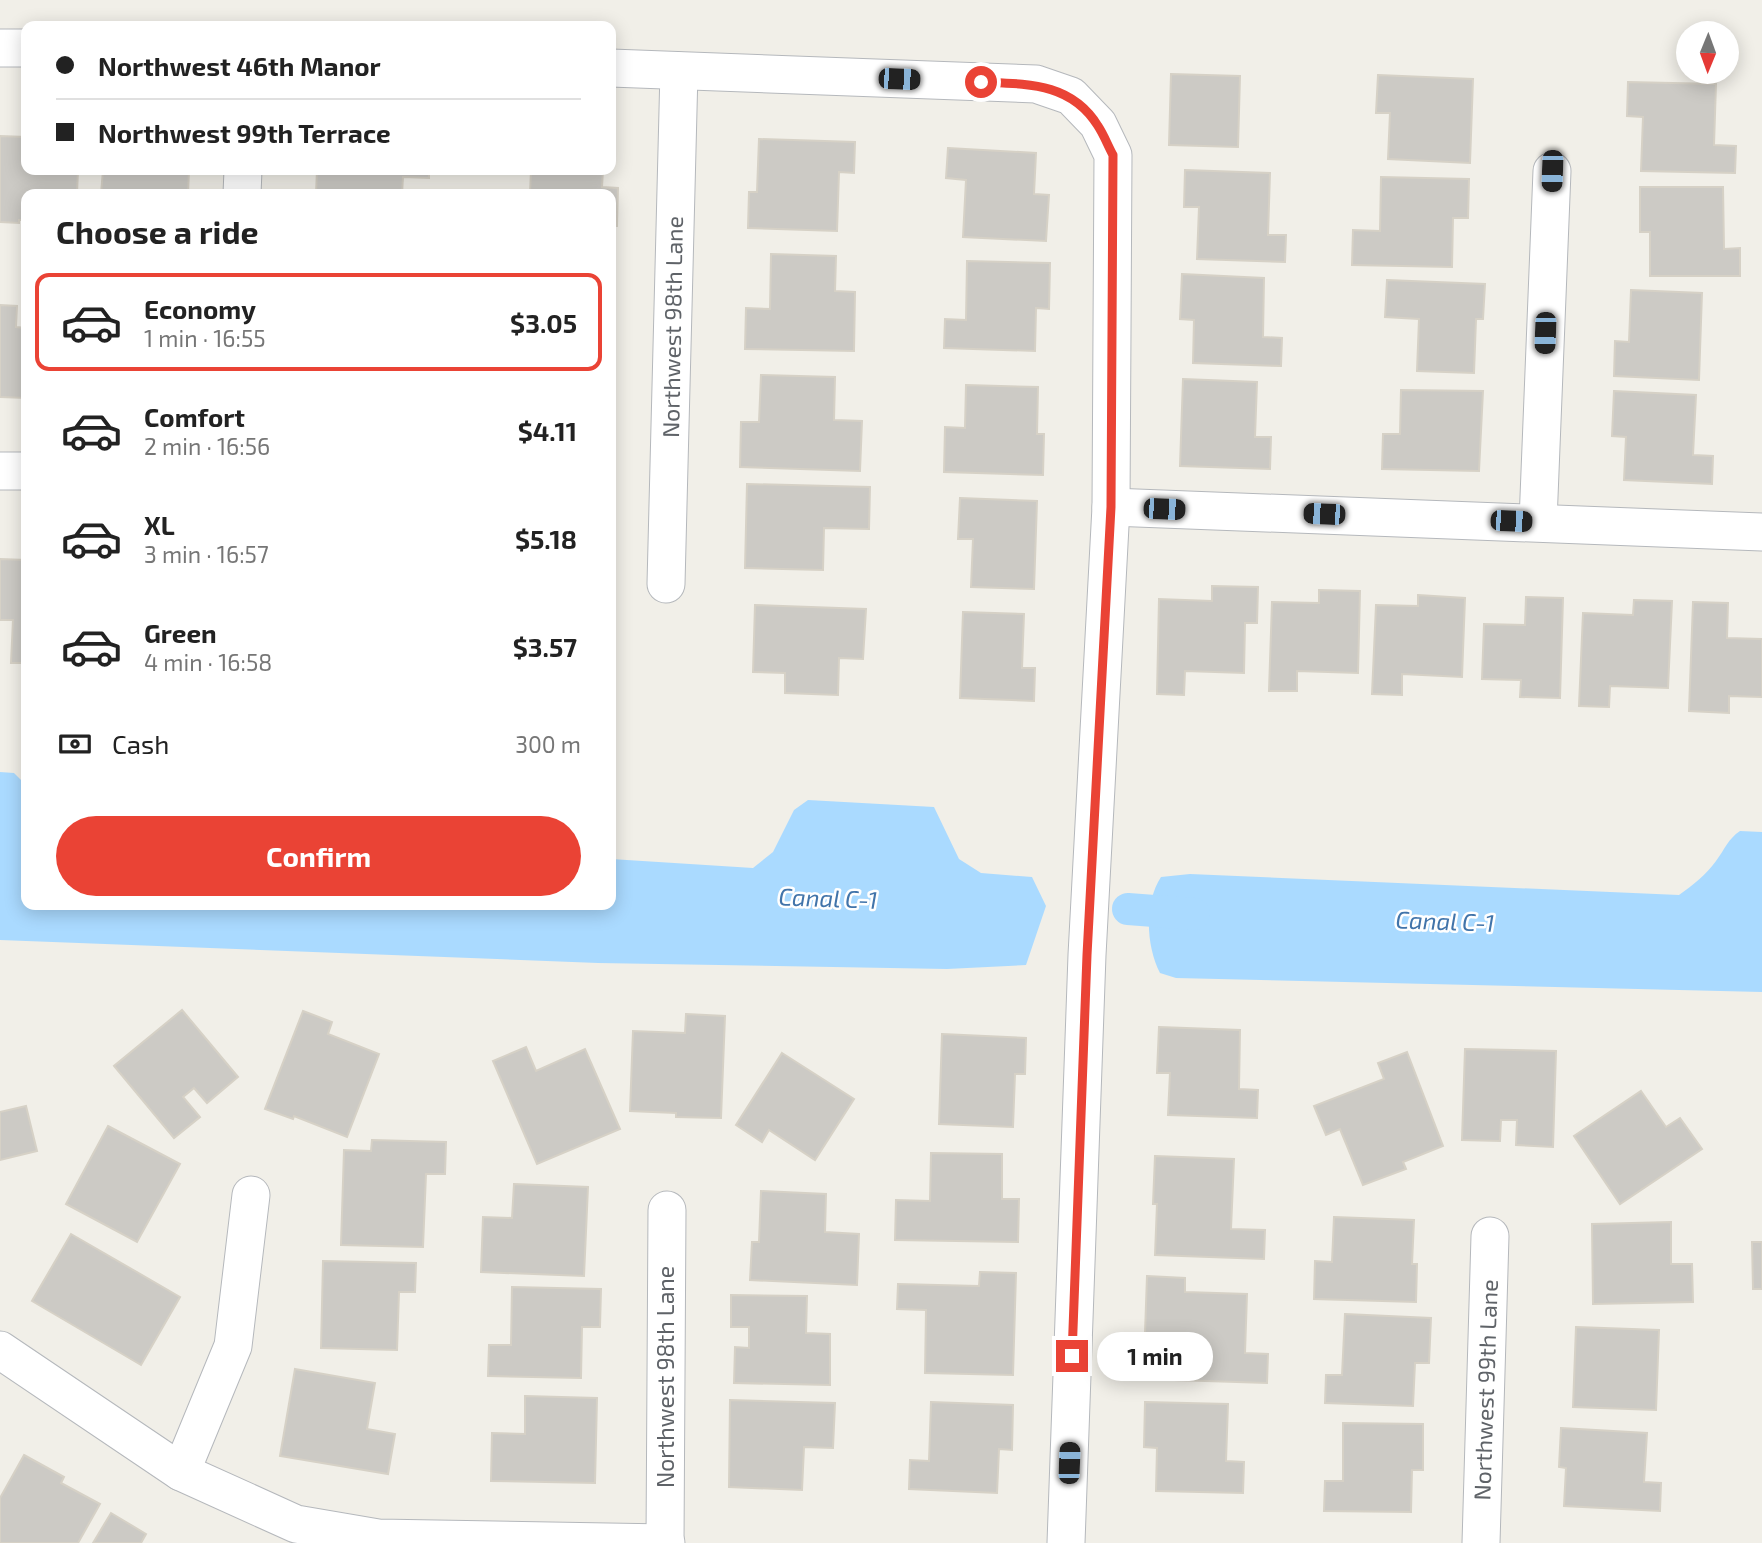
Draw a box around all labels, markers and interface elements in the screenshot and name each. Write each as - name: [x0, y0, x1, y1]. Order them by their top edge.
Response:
- north arrow: [1676, 21, 1740, 84]
- map controls: [1676, 21, 1739, 84]
- text: Northwest 46th Manor: [98, 50, 381, 81]
- route start: [965, 66, 997, 98]
- car: [878, 68, 921, 90]
- text: Northwest 99th Terrace: [98, 117, 391, 148]
- car: [1541, 150, 1564, 192]
- text: Choose a ride: [56, 212, 259, 250]
- street label: Northwest 98th Lane: [656, 216, 688, 438]
- icon: car: [60, 291, 123, 354]
- text: Economy: [144, 293, 256, 324]
- text: $3.05: [510, 307, 577, 338]
- car: [1534, 312, 1557, 354]
- text: 1 min · 16:55: [144, 324, 266, 352]
- icon: car: [60, 399, 123, 462]
- text: Comfort: [144, 401, 245, 432]
- text: $4.11: [518, 415, 577, 446]
- text: 2 min · 16:56: [144, 432, 270, 460]
- car: [1143, 498, 1186, 520]
- car: [1303, 503, 1346, 525]
- icon: car: [60, 507, 123, 570]
- text: XL: [144, 509, 175, 540]
- car: [1490, 510, 1533, 532]
- text: $5.18: [515, 523, 577, 554]
- text: 3 min · 16:57: [144, 540, 269, 568]
- icon: car: [60, 615, 123, 678]
- text: Green: [144, 617, 217, 648]
- text: $3.57: [513, 631, 577, 662]
- text: 4 min · 16:58: [144, 648, 272, 676]
- icon: cash: [56, 725, 94, 763]
- text: Cash: [112, 728, 169, 759]
- text: 300 m: [515, 730, 581, 758]
- button: Confirm: [56, 816, 581, 896]
- water label: Canal C-1: [778, 881, 878, 914]
- water label: Canal C-1: [1395, 904, 1495, 937]
- street label: Northwest 98th Lane: [651, 1266, 679, 1488]
- street label: Northwest 99th Lane: [1467, 1279, 1503, 1501]
- callout: 1 min: [1096, 1332, 1212, 1380]
- route end: [1056, 1340, 1088, 1372]
- text: 1 min: [1127, 1342, 1183, 1370]
- car: [1058, 1442, 1081, 1484]

